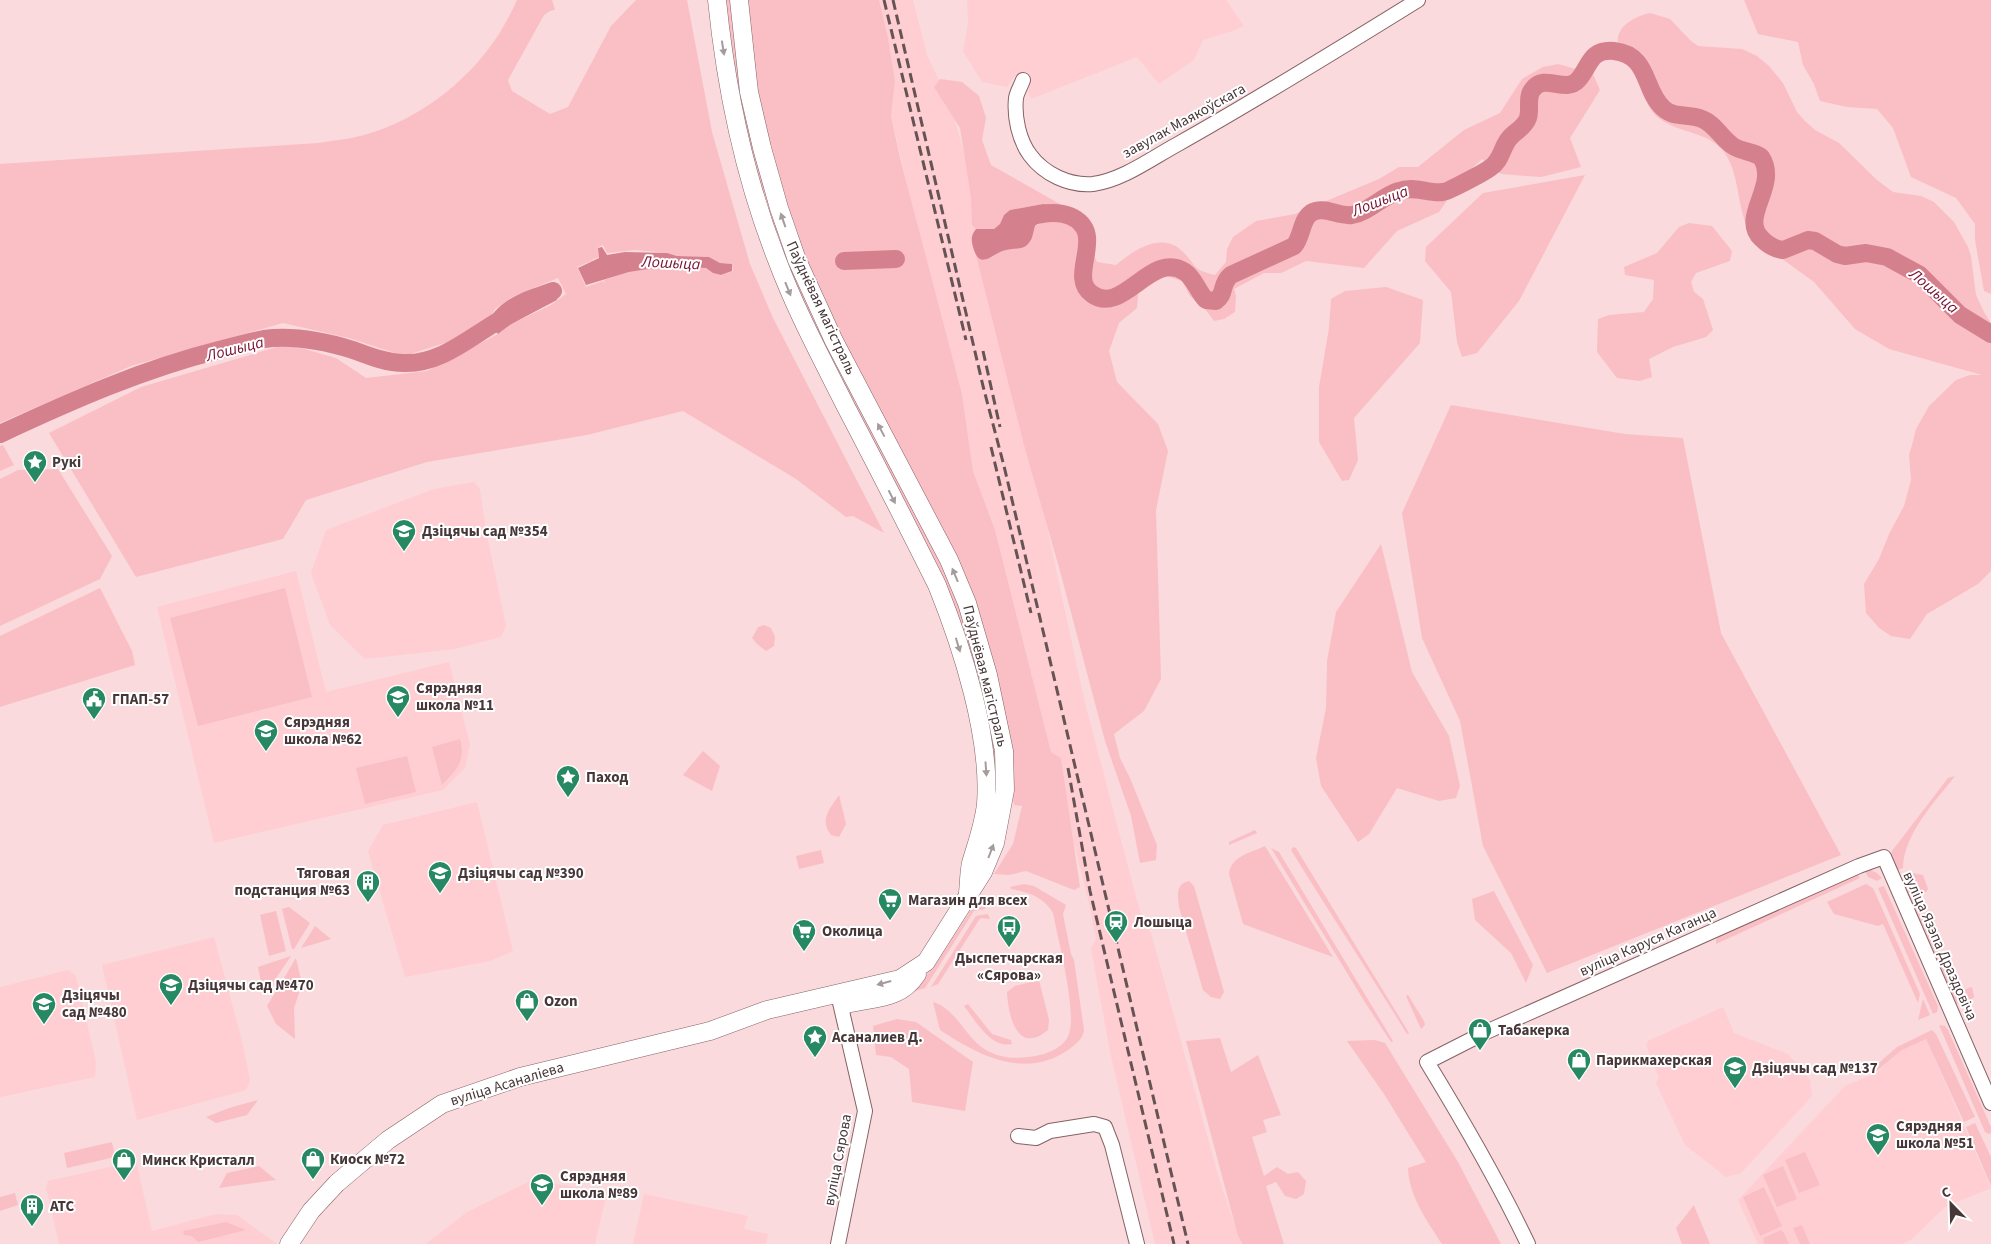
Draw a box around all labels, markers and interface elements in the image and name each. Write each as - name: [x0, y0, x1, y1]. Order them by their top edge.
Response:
- one-way arrow: [719, 41, 727, 57]
- street label: завулак Маякоўскага: [1119, 78, 1249, 164]
- water label: Лошыца: [1348, 180, 1412, 222]
- one-way arrow: [779, 212, 787, 227]
- street label: Паўднёвая магістраль: [781, 238, 861, 378]
- water label: Лошыца: [640, 250, 701, 276]
- water label: Лошыца: [1904, 263, 1964, 319]
- one-way arrow: [785, 282, 793, 296]
- water label: Лошыца: [203, 331, 267, 367]
- one-way arrow: [877, 423, 885, 438]
- place icon: Рукі: [22, 449, 48, 483]
- place label: Рукі: [52, 452, 81, 473]
- one-way arrow: [888, 489, 896, 504]
- school or university icon: Дзіцячы сад №354: [391, 518, 417, 552]
- place label: Дзіцячы сад №354: [422, 521, 548, 542]
- one-way arrow: [951, 568, 959, 582]
- street label: Паўднёвая магістраль: [957, 603, 1013, 749]
- one-way arrow: [955, 637, 963, 652]
- place label: Сярэдняя школа №11: [416, 678, 494, 716]
- school or university icon: Сярэдняя школа №11: [385, 684, 411, 718]
- public building icon: ГПАП-57: [81, 686, 107, 720]
- place label: ГПАП-57: [112, 689, 169, 710]
- place label: Сярэдняя школа №62: [284, 712, 362, 750]
- school or university icon: Сярэдняя школа №62: [253, 718, 279, 752]
- one-way arrow: [982, 761, 990, 777]
- place icon: Паход: [555, 764, 581, 798]
- place label: Паход: [586, 767, 628, 788]
- one-way arrow: [988, 844, 996, 858]
- school or university icon: Дзіцячы сад №390: [427, 860, 453, 894]
- place label: Тяговая подстанция №63: [235, 863, 350, 901]
- place label: Дзіцячы сад №390: [458, 863, 584, 884]
- street label: вуліца Язэпа Драздовіча: [1898, 868, 1982, 1024]
- building icon: Тяговая подстанция №63: [355, 869, 381, 903]
- supermarket icon: Магазин для всех: [877, 887, 903, 921]
- place label: Магазин для всех: [908, 890, 1028, 911]
- street label: вуліца Каруся Каганца: [1576, 902, 1720, 982]
- station icon: Лошыца: [1103, 909, 1129, 943]
- place label: Лошыца: [1133, 912, 1192, 933]
- bus stop icon: Дыспетчарская «Сярова»: [996, 914, 1022, 948]
- supermarket icon: Околица: [791, 918, 817, 952]
- place label: Околица: [822, 921, 883, 942]
- place label: Дыспетчарская «Сярова»: [955, 948, 1063, 986]
- school or university icon: Дзіцячы сад №470: [158, 972, 184, 1006]
- place label: Дзіцячы сад №470: [188, 975, 314, 996]
- one-way arrow: [876, 979, 892, 987]
- place label: Дзіцячы сад №480: [62, 985, 127, 1023]
- shop icon: Ozon: [514, 988, 540, 1022]
- school or university icon: Дзіцячы сад №480: [31, 991, 57, 1025]
- place label: Ozon: [544, 991, 578, 1012]
- shop icon: Табакерка: [1467, 1017, 1493, 1051]
- place label: Табакерка: [1498, 1020, 1570, 1041]
- place icon: Асаналиев Д.: [802, 1024, 828, 1058]
- place label: Асаналиев Д.: [831, 1027, 923, 1048]
- shop icon: Парикмахерская: [1566, 1047, 1592, 1081]
- place label: Парикмахерская: [1596, 1050, 1712, 1071]
- school or university icon: Дзіцячы сад №137: [1722, 1055, 1748, 1089]
- street label: вуліца Асаналіева: [448, 1057, 566, 1111]
- place label: Дзіцячы сад №137: [1752, 1058, 1878, 1079]
- street label: вуліца Сярова: [819, 1112, 857, 1208]
- place label: Сярэдняя школа №51: [1896, 1116, 1974, 1154]
- school or university icon: Сярэдняя школа №51: [1865, 1122, 1891, 1156]
- shop icon: Киоск №72: [300, 1146, 326, 1180]
- shop icon: Минск Кристалл: [111, 1147, 137, 1181]
- place label: Киоск №72: [330, 1149, 405, 1170]
- place label: Минск Кристалл: [142, 1150, 255, 1171]
- place label: Сярэдняя школа №89: [560, 1166, 638, 1204]
- school or university icon: Сярэдняя школа №89: [529, 1172, 555, 1206]
- north arrow: [1926, 1179, 1976, 1229]
- text: С: [1939, 1182, 1954, 1204]
- building icon: АТС: [19, 1193, 45, 1227]
- place label: АТС: [49, 1196, 74, 1217]

